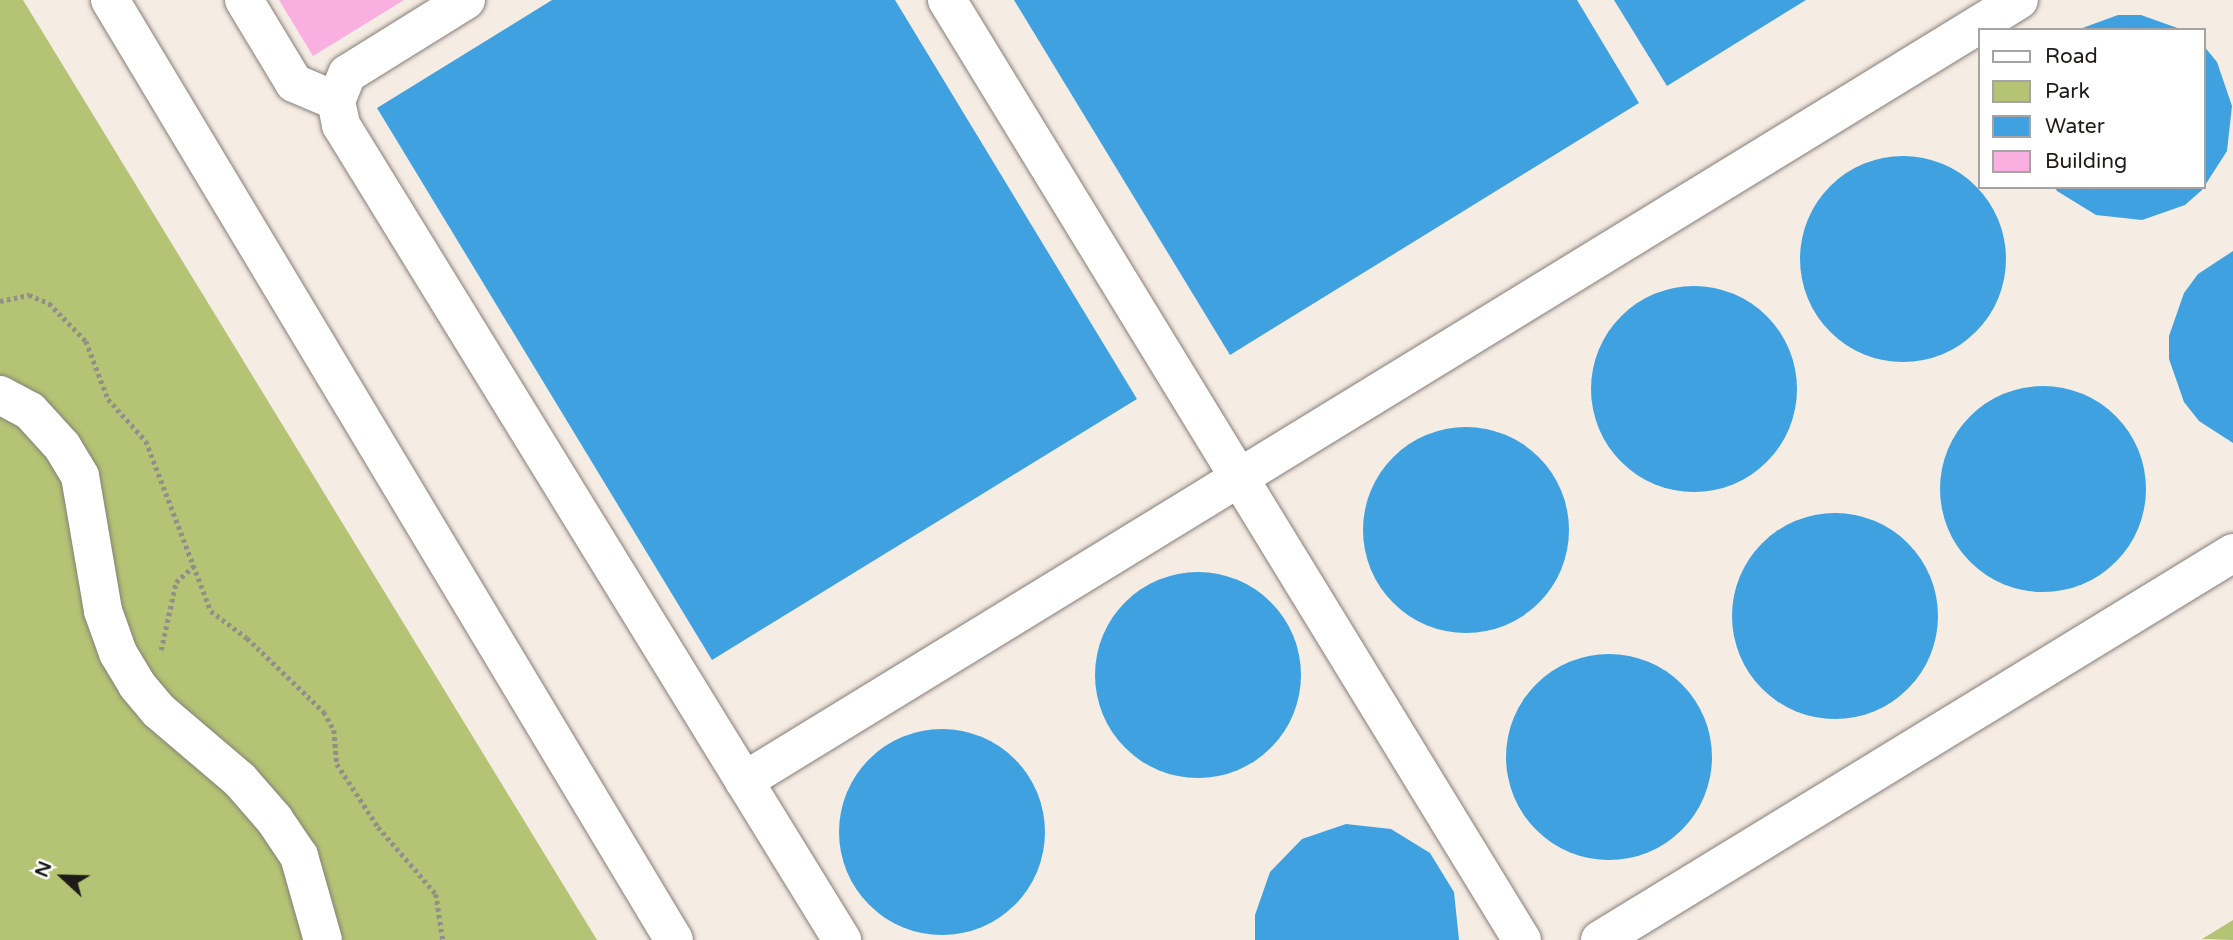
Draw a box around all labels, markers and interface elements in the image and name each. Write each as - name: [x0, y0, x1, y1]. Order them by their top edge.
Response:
- legend: [1978, 28, 2205, 189]
- text: Road: [2045, 44, 2098, 69]
- text: Park: [2045, 79, 2090, 104]
- text: Water: [2045, 114, 2105, 139]
- text: Building: [2045, 149, 2127, 174]
- north arrow: [28, 842, 98, 912]
- text: N: [30, 858, 57, 880]

